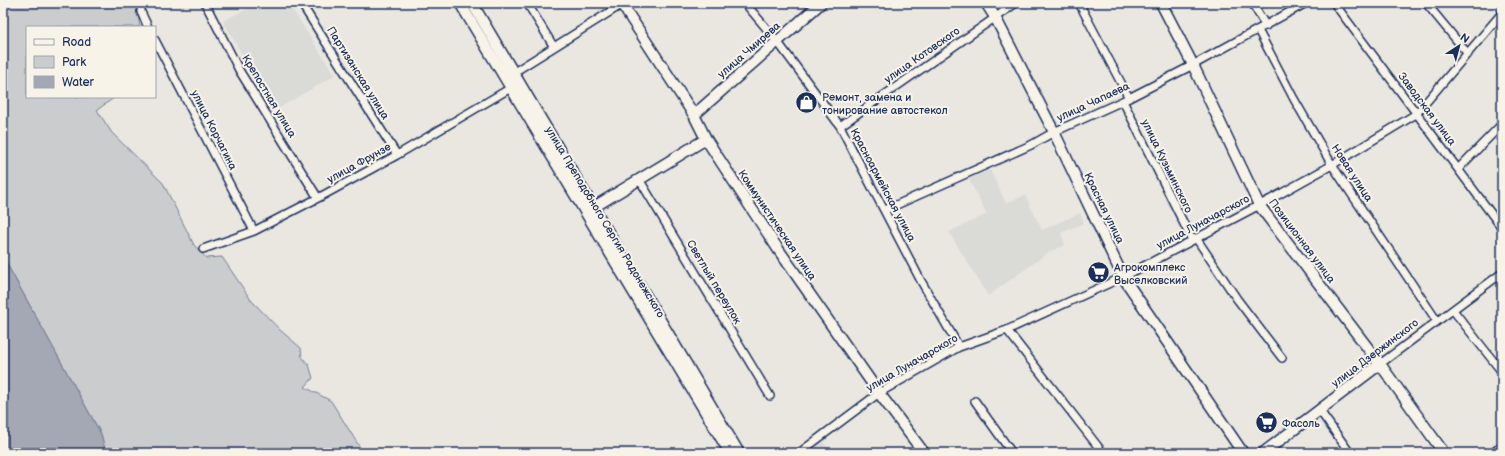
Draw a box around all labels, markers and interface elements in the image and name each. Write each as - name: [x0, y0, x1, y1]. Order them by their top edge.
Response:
- street label: улица Чмирева: [715, 19, 783, 81]
- street label: Партизанская улица: [324, 24, 392, 122]
- street label: улица Котовского: [882, 24, 962, 86]
- legend: [26, 26, 156, 98]
- north arrow: [1439, 26, 1479, 66]
- text: N: [1457, 31, 1472, 46]
- text: Road: [62, 35, 91, 50]
- street label: Крепостная улица: [239, 52, 299, 140]
- text: Park: [62, 55, 86, 70]
- street label: Заводская улица: [1395, 70, 1459, 148]
- text: Water: [62, 75, 94, 90]
- street label: улица Чапаева: [1055, 79, 1132, 124]
- street label: улица Корчагина: [188, 88, 240, 173]
- shop icon: Ремонт, замена и тонирование автостекол: [793, 90, 819, 116]
- place label: Ремонт, замена и тонирование автостекол: [822, 91, 948, 117]
- street label: улица Кузьминского: [1139, 117, 1195, 215]
- street label: улица Преподобного Сергия Радонежского: [543, 124, 667, 320]
- street label: Красноармейская улица: [848, 126, 919, 244]
- street label: улица Фрунзе: [325, 140, 393, 186]
- street label: Новая улица: [1329, 142, 1376, 204]
- street label: Коммунистическая улица: [735, 167, 819, 283]
- street label: Красная улица: [1081, 170, 1127, 246]
- street label: улица Луначарского: [1154, 192, 1252, 252]
- street label: Позиционная улица: [1266, 196, 1338, 286]
- street label: Светлый переулок: [684, 238, 744, 326]
- supermarket icon: Агрокомплекс Выселковский: [1086, 260, 1112, 286]
- place label: Агрокомплекс Выселковский: [1113, 261, 1188, 287]
- street label: улица Дзержинского: [1329, 316, 1421, 390]
- street label: улица Луначарского: [864, 331, 960, 394]
- supermarket icon: Фасоль: [1253, 410, 1279, 436]
- place label: Фасоль: [1282, 417, 1320, 430]

